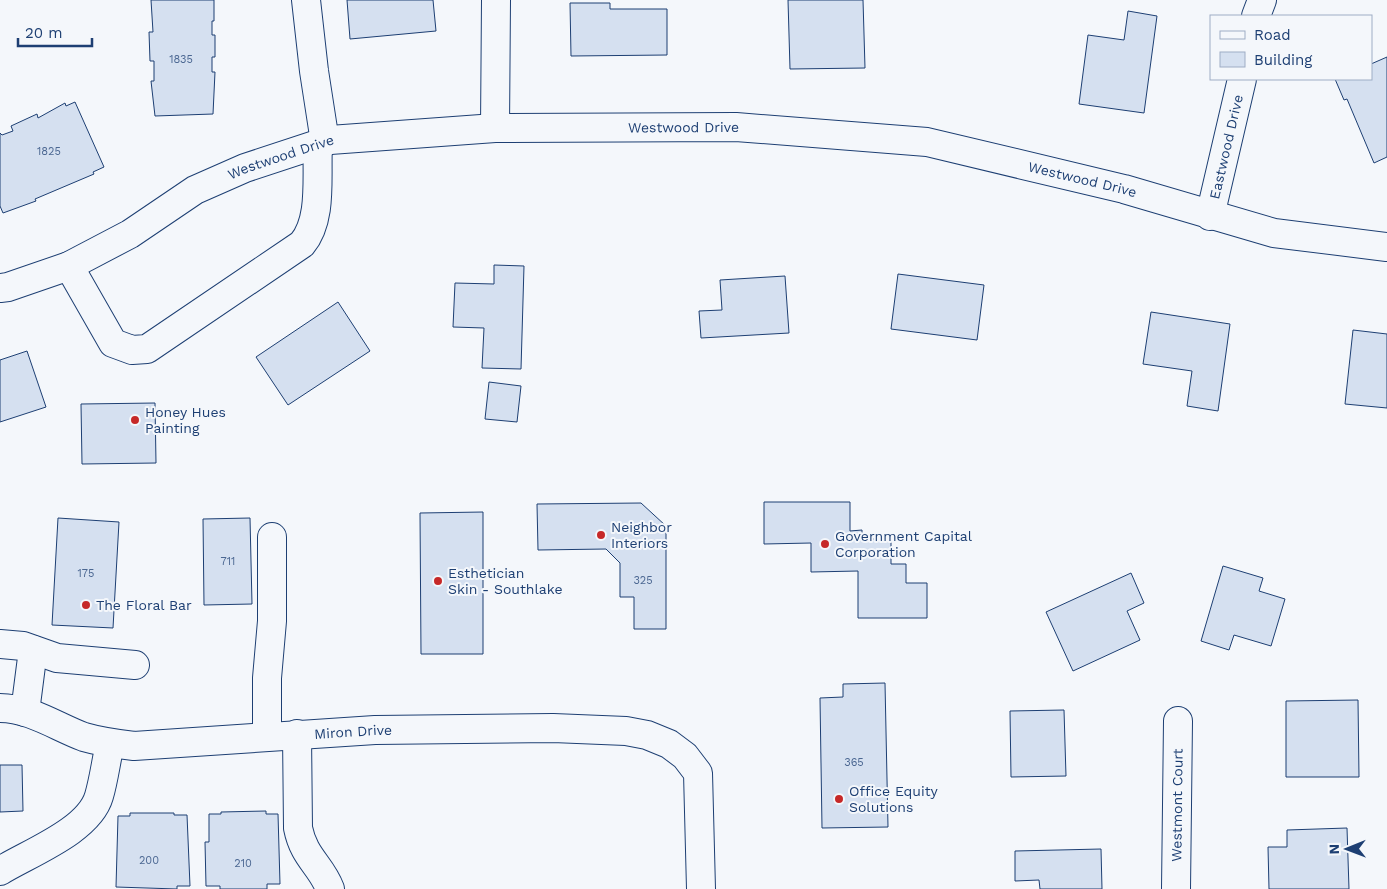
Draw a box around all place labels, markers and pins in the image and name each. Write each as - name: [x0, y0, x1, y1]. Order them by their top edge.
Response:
- place label: Honey Hues Painting: [145, 404, 226, 436]
- marker: Honey Hues Painting: [129, 414, 141, 426]
- place label: Neighbor Interiors: [611, 519, 672, 551]
- place label: Government Capital Corporation: [835, 528, 973, 560]
- marker: Neighbor Interiors: [595, 529, 607, 541]
- marker: Government Capital Corporation: [819, 538, 831, 550]
- place label: Esthetician Skin - Southlake: [448, 565, 563, 597]
- marker: Esthetician Skin - Southlake: [432, 575, 444, 587]
- place label: The Floral Bar: [96, 597, 192, 613]
- marker: The Floral Bar: [80, 599, 92, 611]
- place label: Office Equity Solutions: [849, 783, 939, 815]
- marker: Office Equity Solutions: [833, 793, 845, 805]

